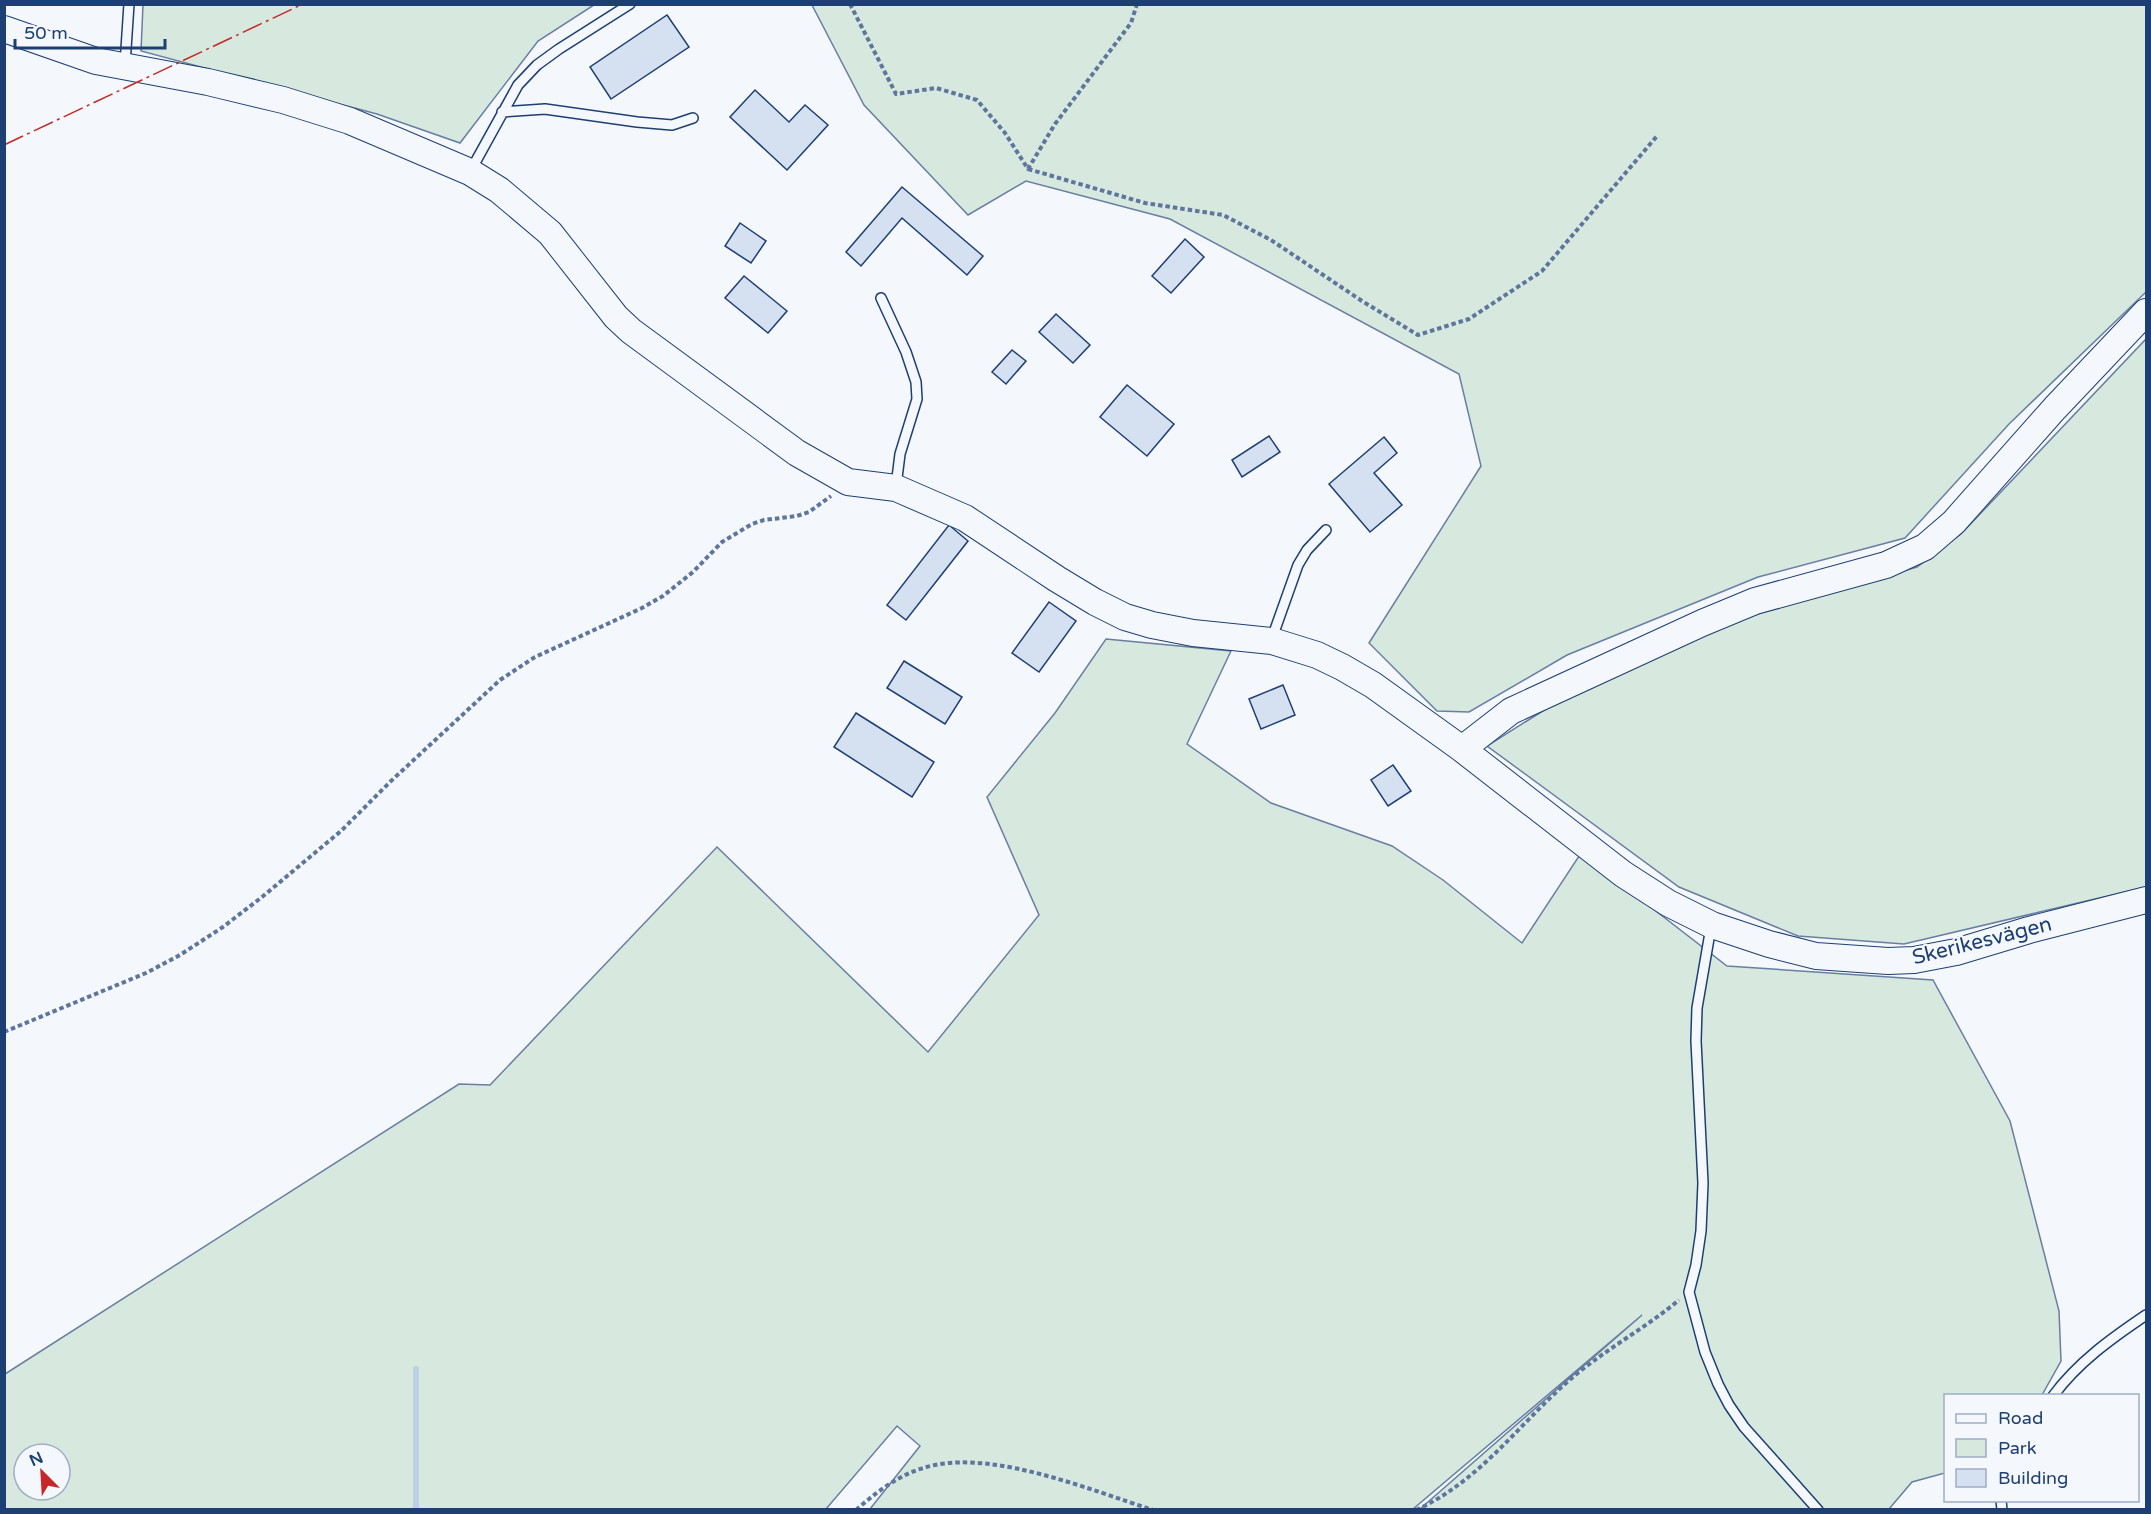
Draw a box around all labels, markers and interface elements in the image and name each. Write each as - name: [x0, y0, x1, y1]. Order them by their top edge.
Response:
- scale bar: [15, 12, 165, 50]
- text: 50 m: [24, 22, 68, 44]
- street label: Skerikesvägen: [1910, 912, 2054, 970]
- legend: [1944, 1394, 2139, 1502]
- text: Road: [1998, 1407, 2043, 1429]
- text: Park: [1998, 1437, 2037, 1459]
- north arrow: [12, 1442, 72, 1502]
- text: N: [26, 1447, 46, 1471]
- text: Building: [1998, 1467, 2068, 1489]

